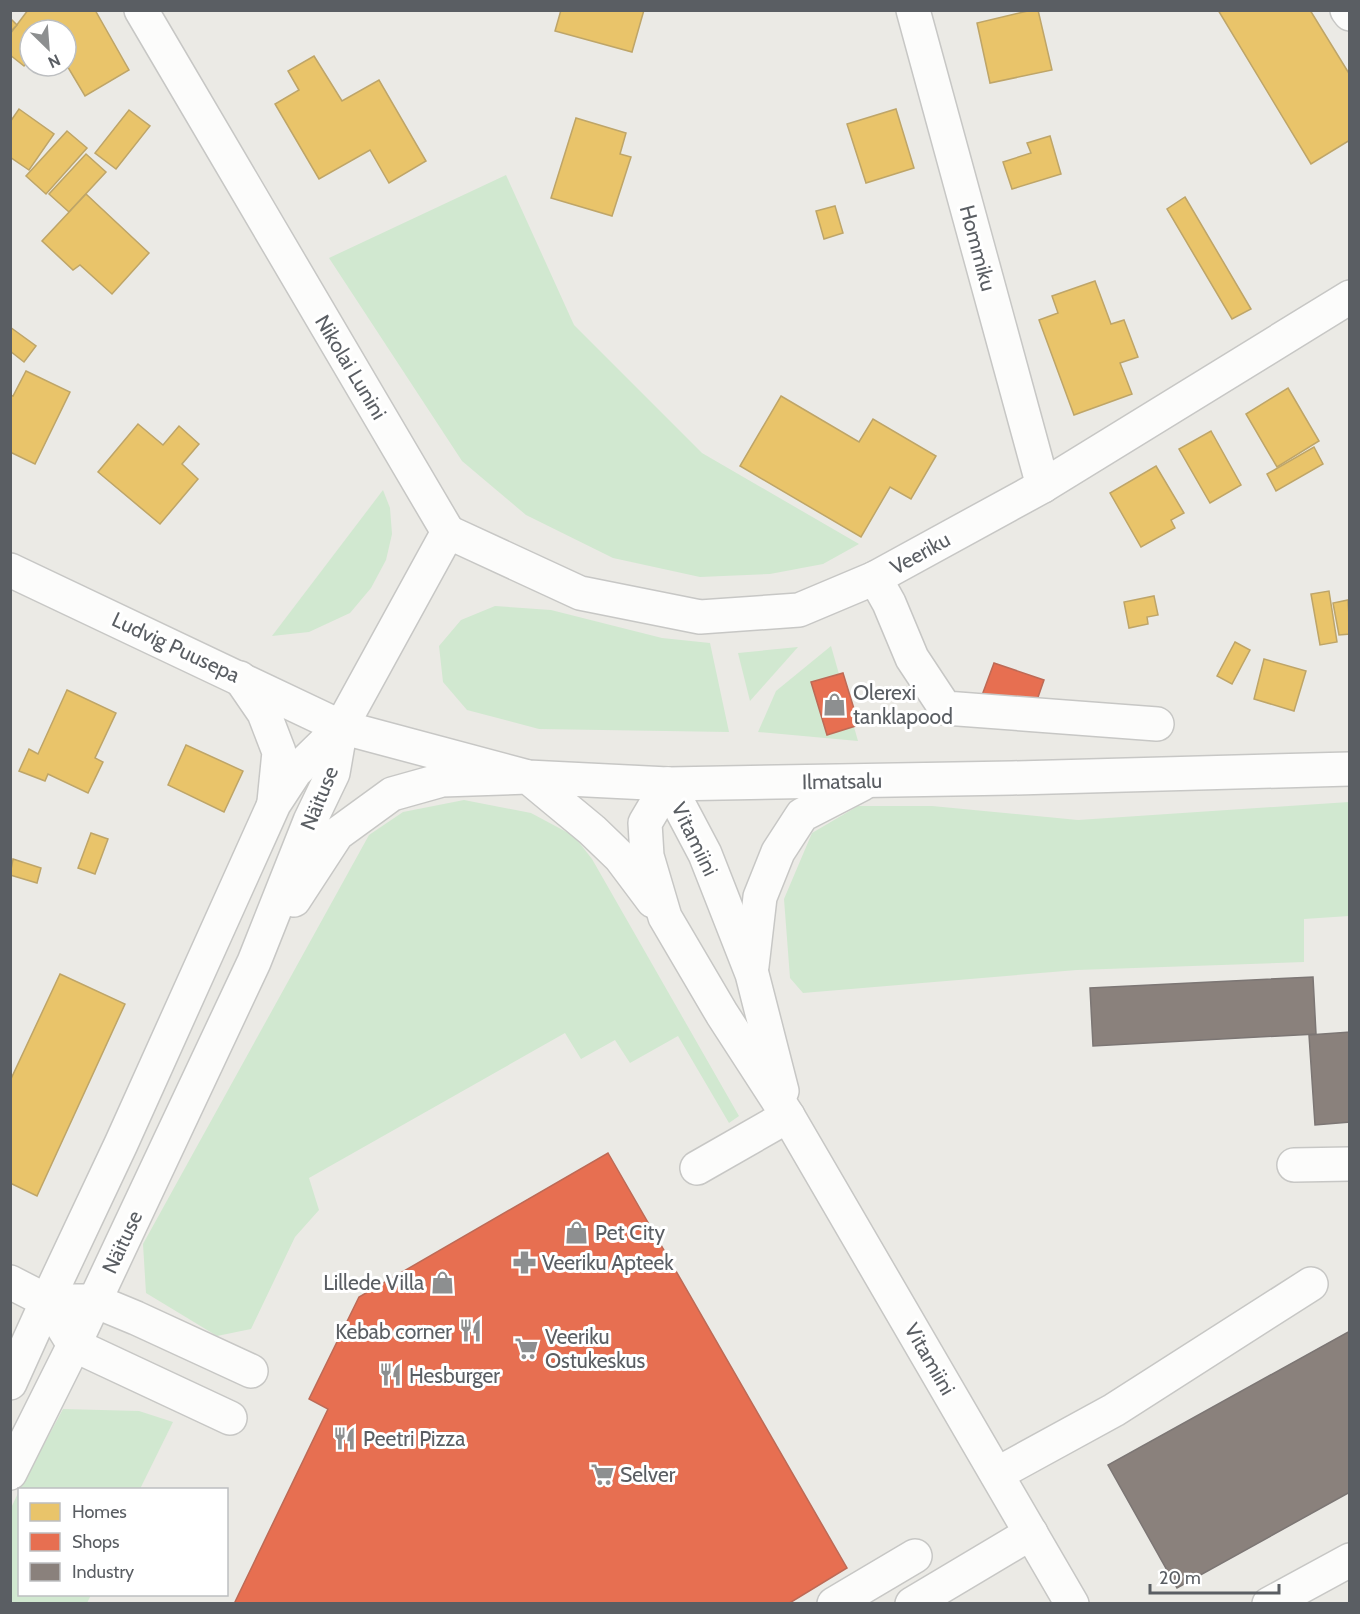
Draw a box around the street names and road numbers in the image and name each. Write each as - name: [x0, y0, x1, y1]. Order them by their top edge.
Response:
- street label: Hommiku: [955, 202, 1001, 294]
- street label: Nikolai Lunini: [310, 310, 392, 424]
- street label: Veeriku: [886, 526, 954, 580]
- street label: Ludvig Puusepa: [108, 606, 244, 688]
- street label: Näituse: [295, 762, 343, 834]
- street label: Ilmatsalu: [802, 768, 882, 794]
- street label: Vitamiini: [666, 798, 724, 880]
- street label: Näituse: [97, 1206, 148, 1277]
- street label: Vitamiini: [899, 1319, 961, 1399]

